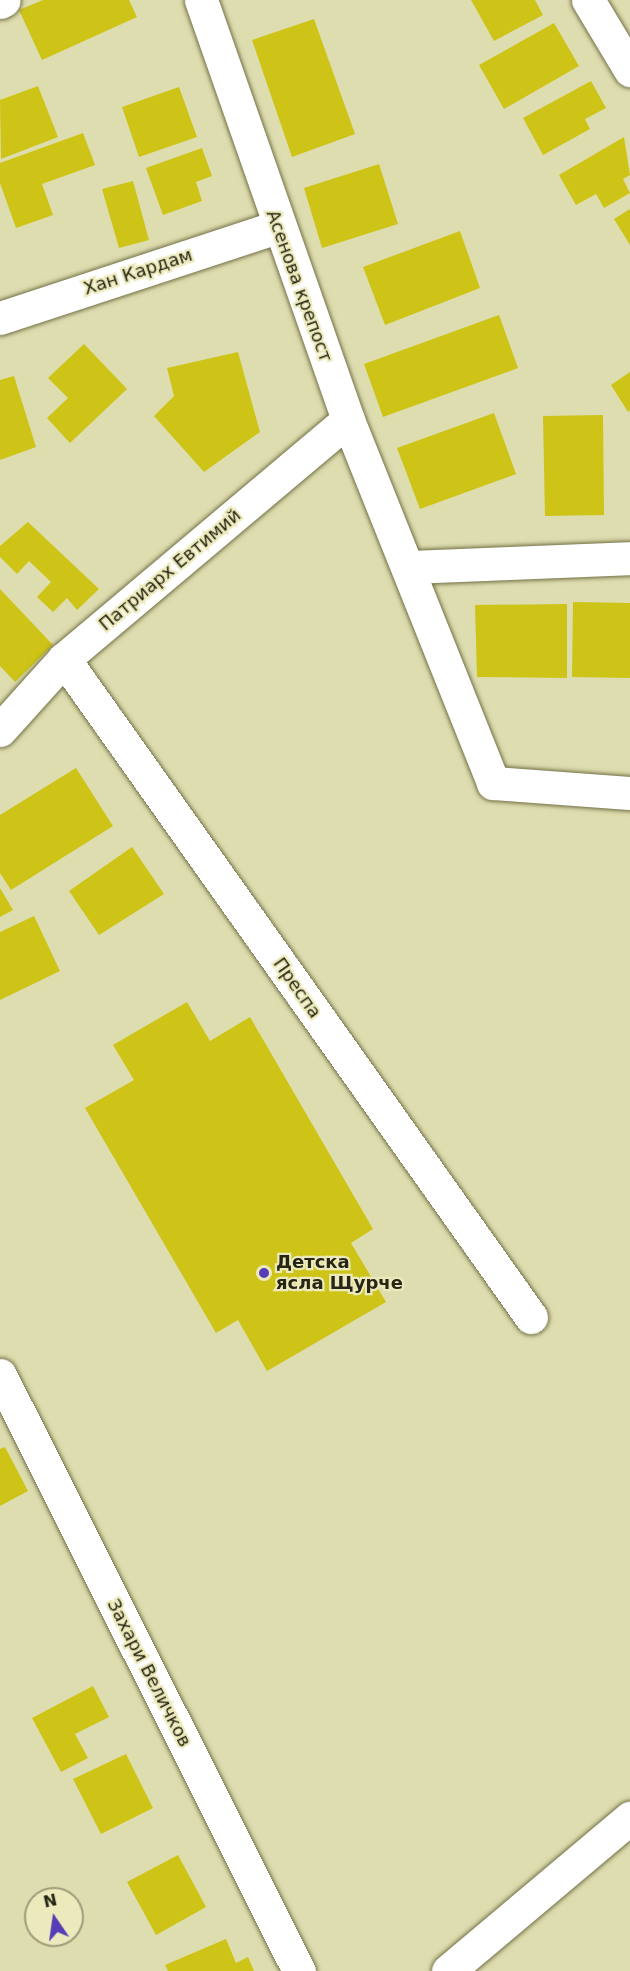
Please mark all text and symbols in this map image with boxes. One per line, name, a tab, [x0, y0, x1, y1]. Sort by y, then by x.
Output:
street label: Асенова крепост	[261, 207, 337, 365]
street label: Хан Кардам	[81, 244, 195, 300]
street label: Патриарх Евтимий	[95, 504, 245, 636]
street label: Преспа	[268, 954, 326, 1022]
place label: Детска ясла Щурче	[276, 1252, 403, 1294]
marker: Детска ясла Щурче	[257, 1266, 271, 1280]
street label: Захари Величков	[102, 1596, 196, 1750]
north arrow	[24, 1887, 84, 1947]
text: N	[42, 1890, 59, 1912]

